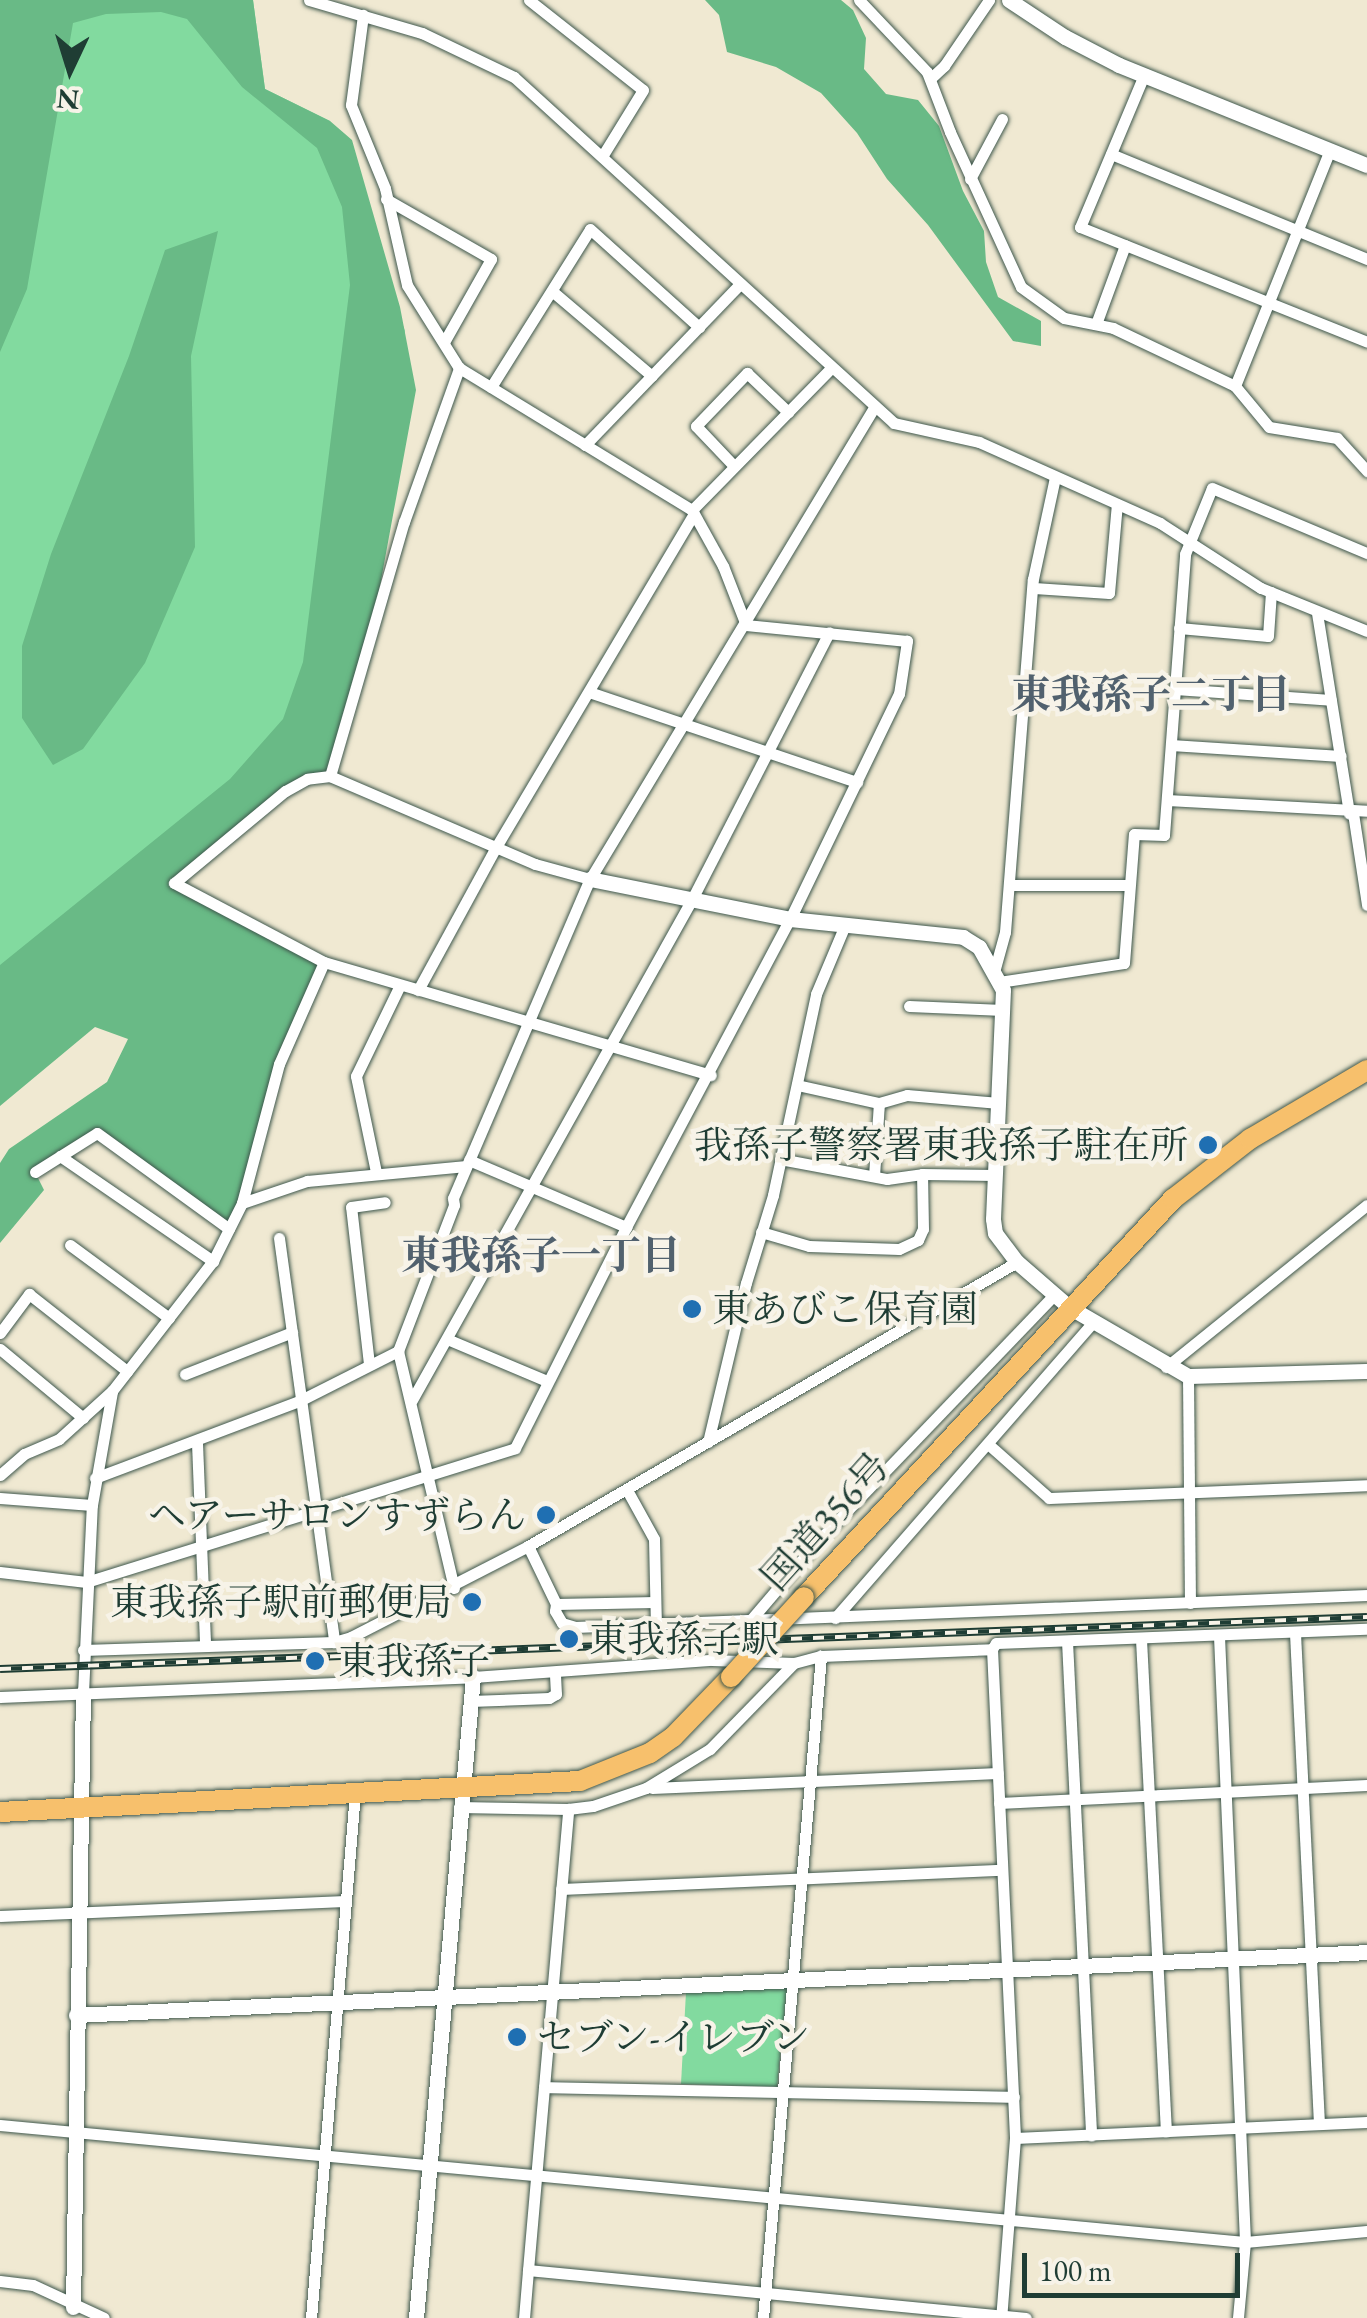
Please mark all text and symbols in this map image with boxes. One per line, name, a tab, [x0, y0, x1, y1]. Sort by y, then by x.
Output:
north arrow	[20, 20, 120, 120]
text: N	[55, 81, 80, 119]
district label: 東我孫子二丁目	[1011, 670, 1291, 718]
place label: 我孫子警察署東我孫子駐在所	[694, 1122, 1188, 1168]
marker: 我孫子警察署東我孫子駐在所	[1197, 1134, 1219, 1156]
district label: 東我孫子一丁目	[401, 1231, 681, 1279]
place label: 東あびこ保育園	[712, 1286, 978, 1332]
marker: 東あびこ保育園	[681, 1298, 703, 1320]
street label: 国道356号	[752, 1443, 898, 1599]
place label: ヘアーサロンすずらん	[147, 1492, 526, 1538]
marker: ヘアーサロンすずらん	[535, 1504, 557, 1526]
place label: 東我孫子駅前郵便局	[110, 1579, 452, 1625]
marker: 東我孫子駅前郵便局	[461, 1591, 483, 1613]
place label: 東我孫子駅	[589, 1616, 779, 1662]
marker: 東我孫子駅	[558, 1628, 580, 1650]
place label: 東我孫子	[338, 1638, 490, 1684]
marker: 東我孫子	[302, 1648, 328, 1674]
place label: セブン-イレブン	[537, 2014, 813, 2060]
marker: セブン-イレブン	[506, 2026, 528, 2048]
scale bar	[1027, 2233, 1244, 2295]
text: 100 m	[1039, 2251, 1112, 2290]

